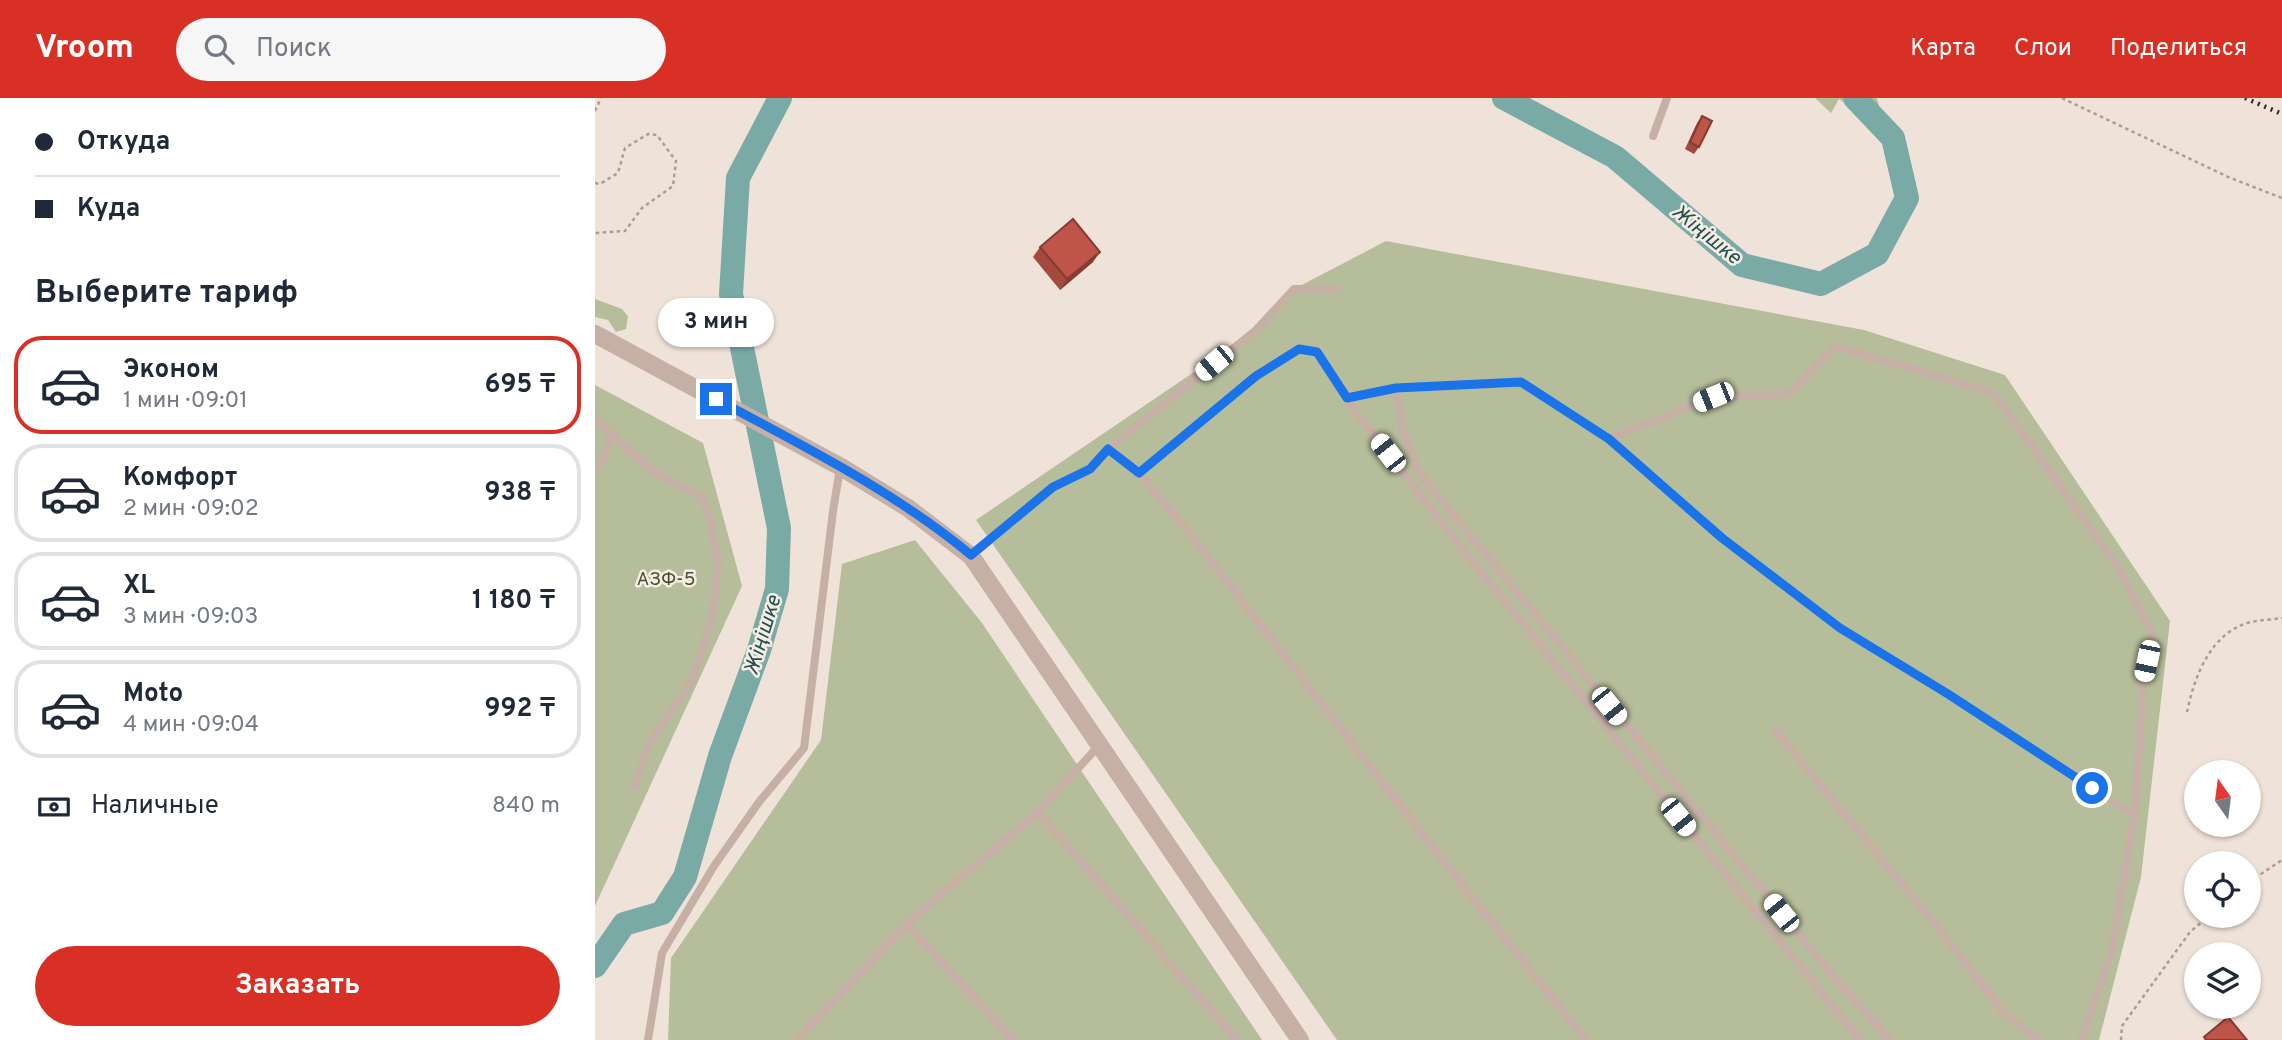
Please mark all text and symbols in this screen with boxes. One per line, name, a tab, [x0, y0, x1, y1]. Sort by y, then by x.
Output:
search box	[176, 18, 666, 81]
text: Vroom	[35, 28, 134, 70]
icon: search	[200, 30, 238, 68]
text: Поиск	[256, 33, 332, 66]
text: Карта	[1910, 34, 1976, 64]
text: Слои	[2014, 34, 2072, 64]
text: Поделиться	[2110, 34, 2247, 64]
text: Откуда	[77, 126, 170, 159]
text: Куда	[77, 193, 140, 226]
water label: Жіңішке	[1666, 199, 1747, 272]
text: Выберите тариф	[35, 274, 298, 314]
callout: 3 мин	[658, 298, 774, 346]
text: 3 мин	[684, 308, 748, 337]
car	[1192, 341, 1237, 385]
icon: car	[39, 354, 102, 417]
text: Эконом	[123, 354, 219, 387]
text: 695 ₸	[485, 369, 556, 402]
car	[1690, 379, 1737, 415]
route end	[700, 383, 732, 415]
text: 1 мин · 09:01	[123, 387, 248, 416]
car	[1367, 430, 1410, 476]
icon: car	[39, 462, 102, 525]
text: Комфорт	[123, 462, 237, 495]
text: 938 ₸	[484, 477, 556, 510]
text: 2 мин · 09:02	[123, 495, 259, 524]
park label: АЗФ-5	[637, 568, 695, 592]
icon: car	[39, 570, 102, 633]
text: XL	[123, 570, 155, 603]
text: 1 180 ₸	[472, 585, 556, 618]
water label: Жіңішке	[739, 591, 789, 678]
text: 3 мин · 09:03	[123, 603, 258, 632]
car	[2133, 638, 2162, 684]
icon: car	[39, 678, 102, 741]
text: Moto	[123, 678, 183, 711]
car	[1588, 683, 1631, 729]
text: 992 ₸	[485, 693, 556, 726]
text: 4 мин · 09:04	[123, 711, 259, 740]
north arrow	[2184, 760, 2261, 836]
map controls	[2184, 760, 2261, 1019]
route start	[2076, 772, 2108, 804]
icon: cash	[35, 788, 73, 826]
text: Наличные	[91, 790, 219, 823]
text: 840 m	[492, 792, 560, 821]
car	[1657, 794, 1700, 840]
button: locate	[2184, 851, 2261, 928]
car	[1760, 890, 1803, 936]
button: layers	[2184, 942, 2261, 1019]
button: Заказать	[35, 946, 560, 1026]

